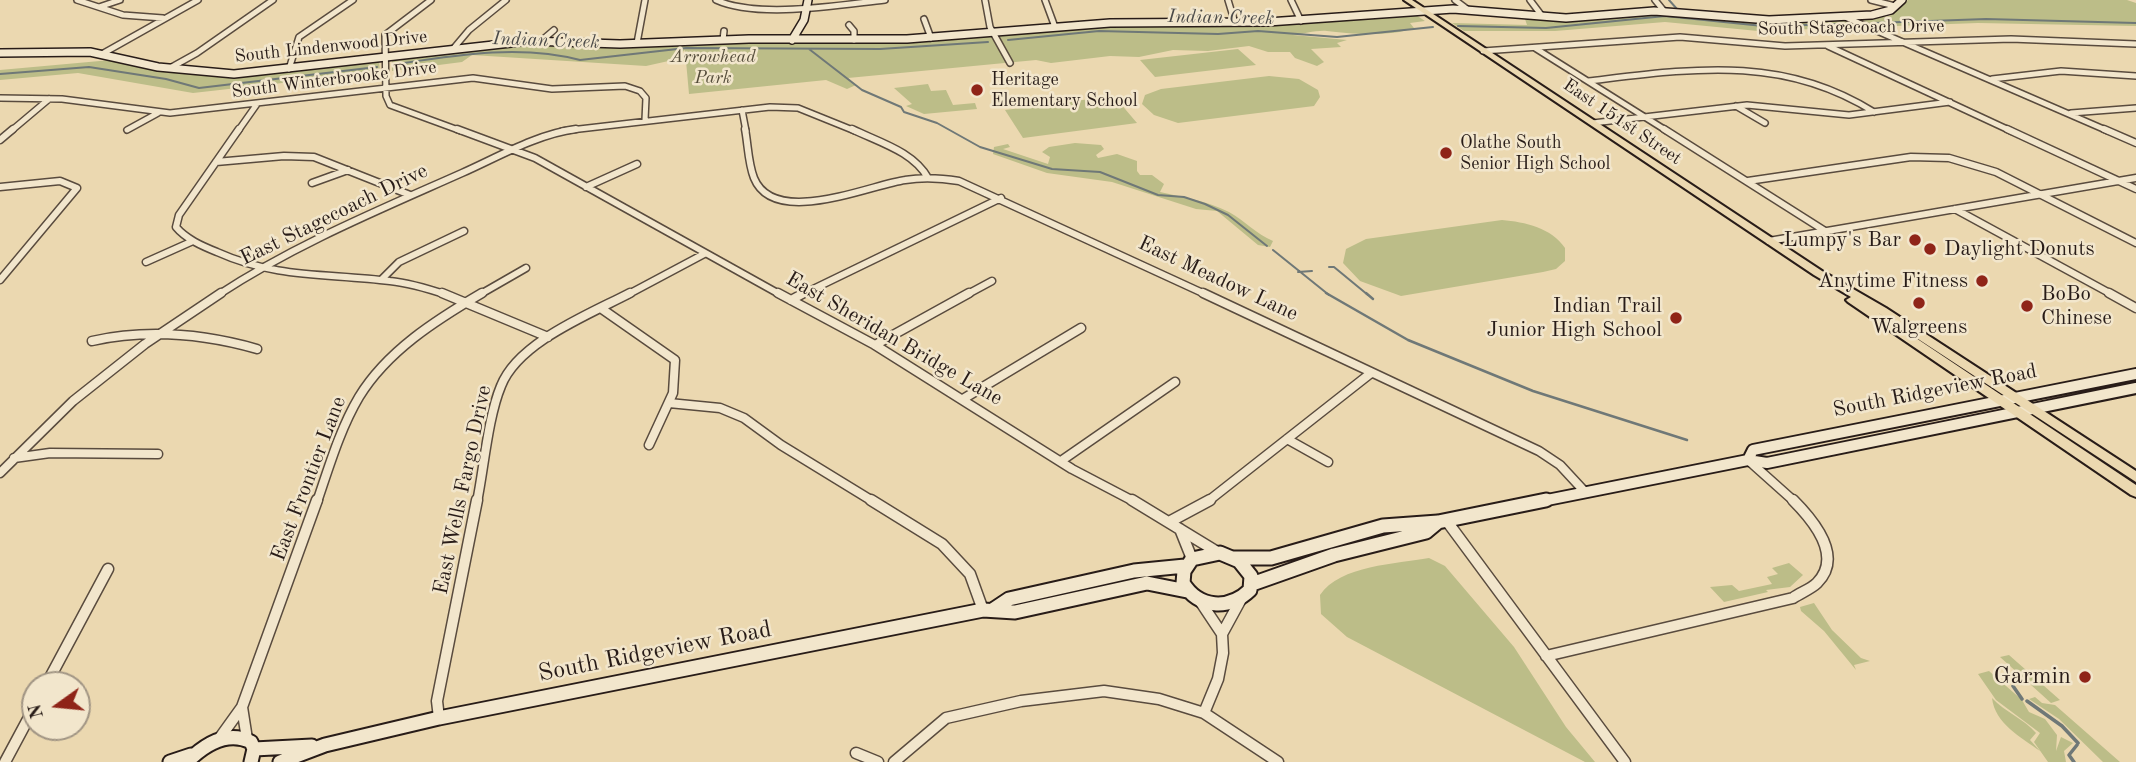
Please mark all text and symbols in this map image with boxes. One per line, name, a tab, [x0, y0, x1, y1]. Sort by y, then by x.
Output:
water label: Indian Creek	[1167, 6, 1275, 30]
street label: South Stagecoach Drive	[1757, 16, 1945, 40]
street label: South Lindenwood Drive	[234, 26, 428, 68]
water label: Indian Creek	[492, 28, 600, 54]
park label: Arrowhead Park	[670, 46, 756, 88]
street label: South Winterbrooke Drive	[230, 57, 438, 103]
place label: Heritage Elementary School	[991, 69, 1138, 112]
street label: East 151st Street	[1558, 74, 1686, 170]
marker: Heritage Elementary School	[969, 82, 985, 98]
place label: Olathe South Senior High School	[1460, 132, 1610, 174]
marker: Olathe South Senior High School	[1438, 145, 1454, 161]
street label: East Stagecoach Drive	[236, 159, 432, 271]
place label: Lumpy's Bar	[1784, 227, 1901, 253]
street label: East Meadow Lane	[1134, 231, 1302, 327]
marker: Lumpy's Bar	[1907, 232, 1923, 248]
place label: Daylight Donuts	[1944, 236, 2095, 262]
marker: Daylight Donuts	[1922, 241, 1938, 257]
street label: East Sheridan Bridge Lane	[781, 267, 1007, 411]
place label: Anytime Fitness	[1818, 268, 1968, 294]
marker: Anytime Fitness	[1974, 273, 1990, 289]
place label: BoBo Chinese	[2041, 281, 2112, 331]
place label: Indian Trail Junior High School	[1487, 293, 1662, 343]
marker: Walgreens	[1911, 295, 1927, 311]
marker: BoBo Chinese	[2019, 298, 2035, 314]
marker: Indian Trail Junior High School	[1668, 310, 1684, 326]
place label: Walgreens	[1871, 314, 1967, 340]
street label: South Ridgeview Road	[1831, 359, 2039, 423]
street label: East Wells Fargo Drive	[428, 383, 498, 597]
street label: East Frontier Lane	[266, 393, 352, 565]
street label: South Ridgeview Road	[536, 615, 774, 689]
place label: Garmin	[1994, 663, 2071, 691]
marker: Garmin	[2077, 669, 2093, 685]
north arrow	[21, 671, 91, 741]
text: N	[26, 702, 48, 721]

